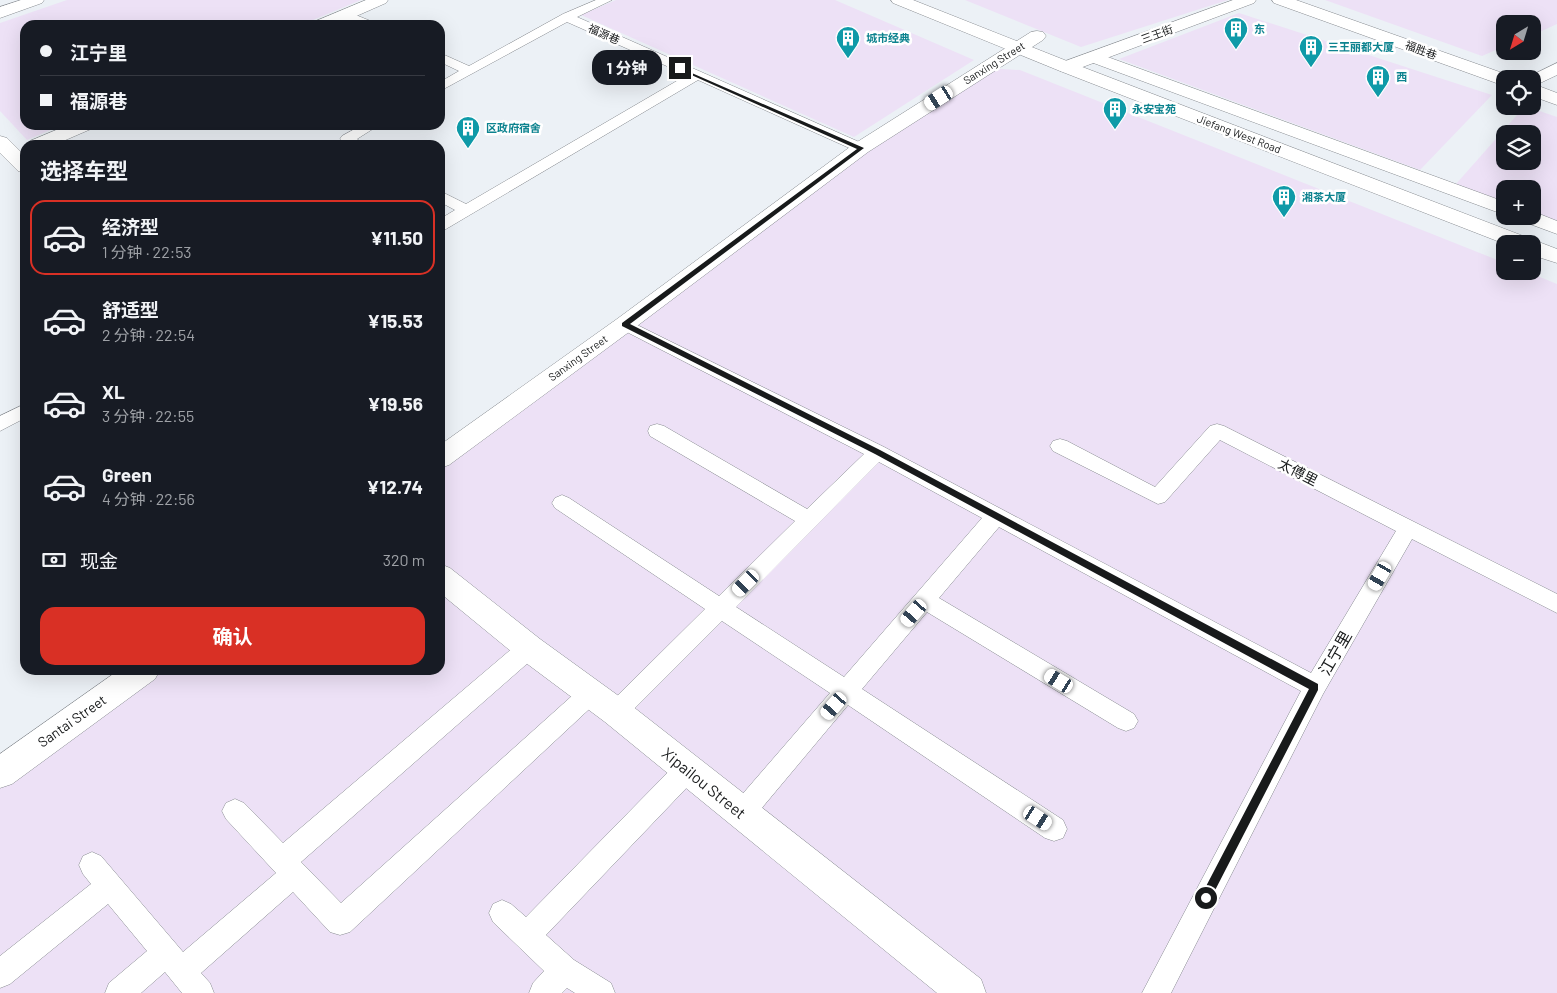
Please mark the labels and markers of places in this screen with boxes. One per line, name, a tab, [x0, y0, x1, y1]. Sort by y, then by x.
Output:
building icon: 东	[1223, 16, 1249, 50]
place label: 东	[1254, 22, 1265, 35]
building icon: 城市经典	[835, 25, 861, 59]
place label: 城市经典	[866, 31, 910, 44]
building icon: 三王丽都大厦	[1298, 34, 1324, 68]
place label: 三王丽都大厦	[1328, 40, 1394, 53]
building icon: 西	[1365, 64, 1391, 98]
place label: 西	[1396, 70, 1407, 83]
building icon: 永安宝苑	[1102, 96, 1128, 130]
place label: 永安宝苑	[1132, 102, 1176, 115]
building icon: 区政府宿舍	[455, 115, 481, 149]
place label: 区政府宿舍	[486, 121, 541, 134]
building icon: 湘茶大厦	[1271, 184, 1297, 218]
place label: 湘茶大厦	[1302, 190, 1346, 203]

